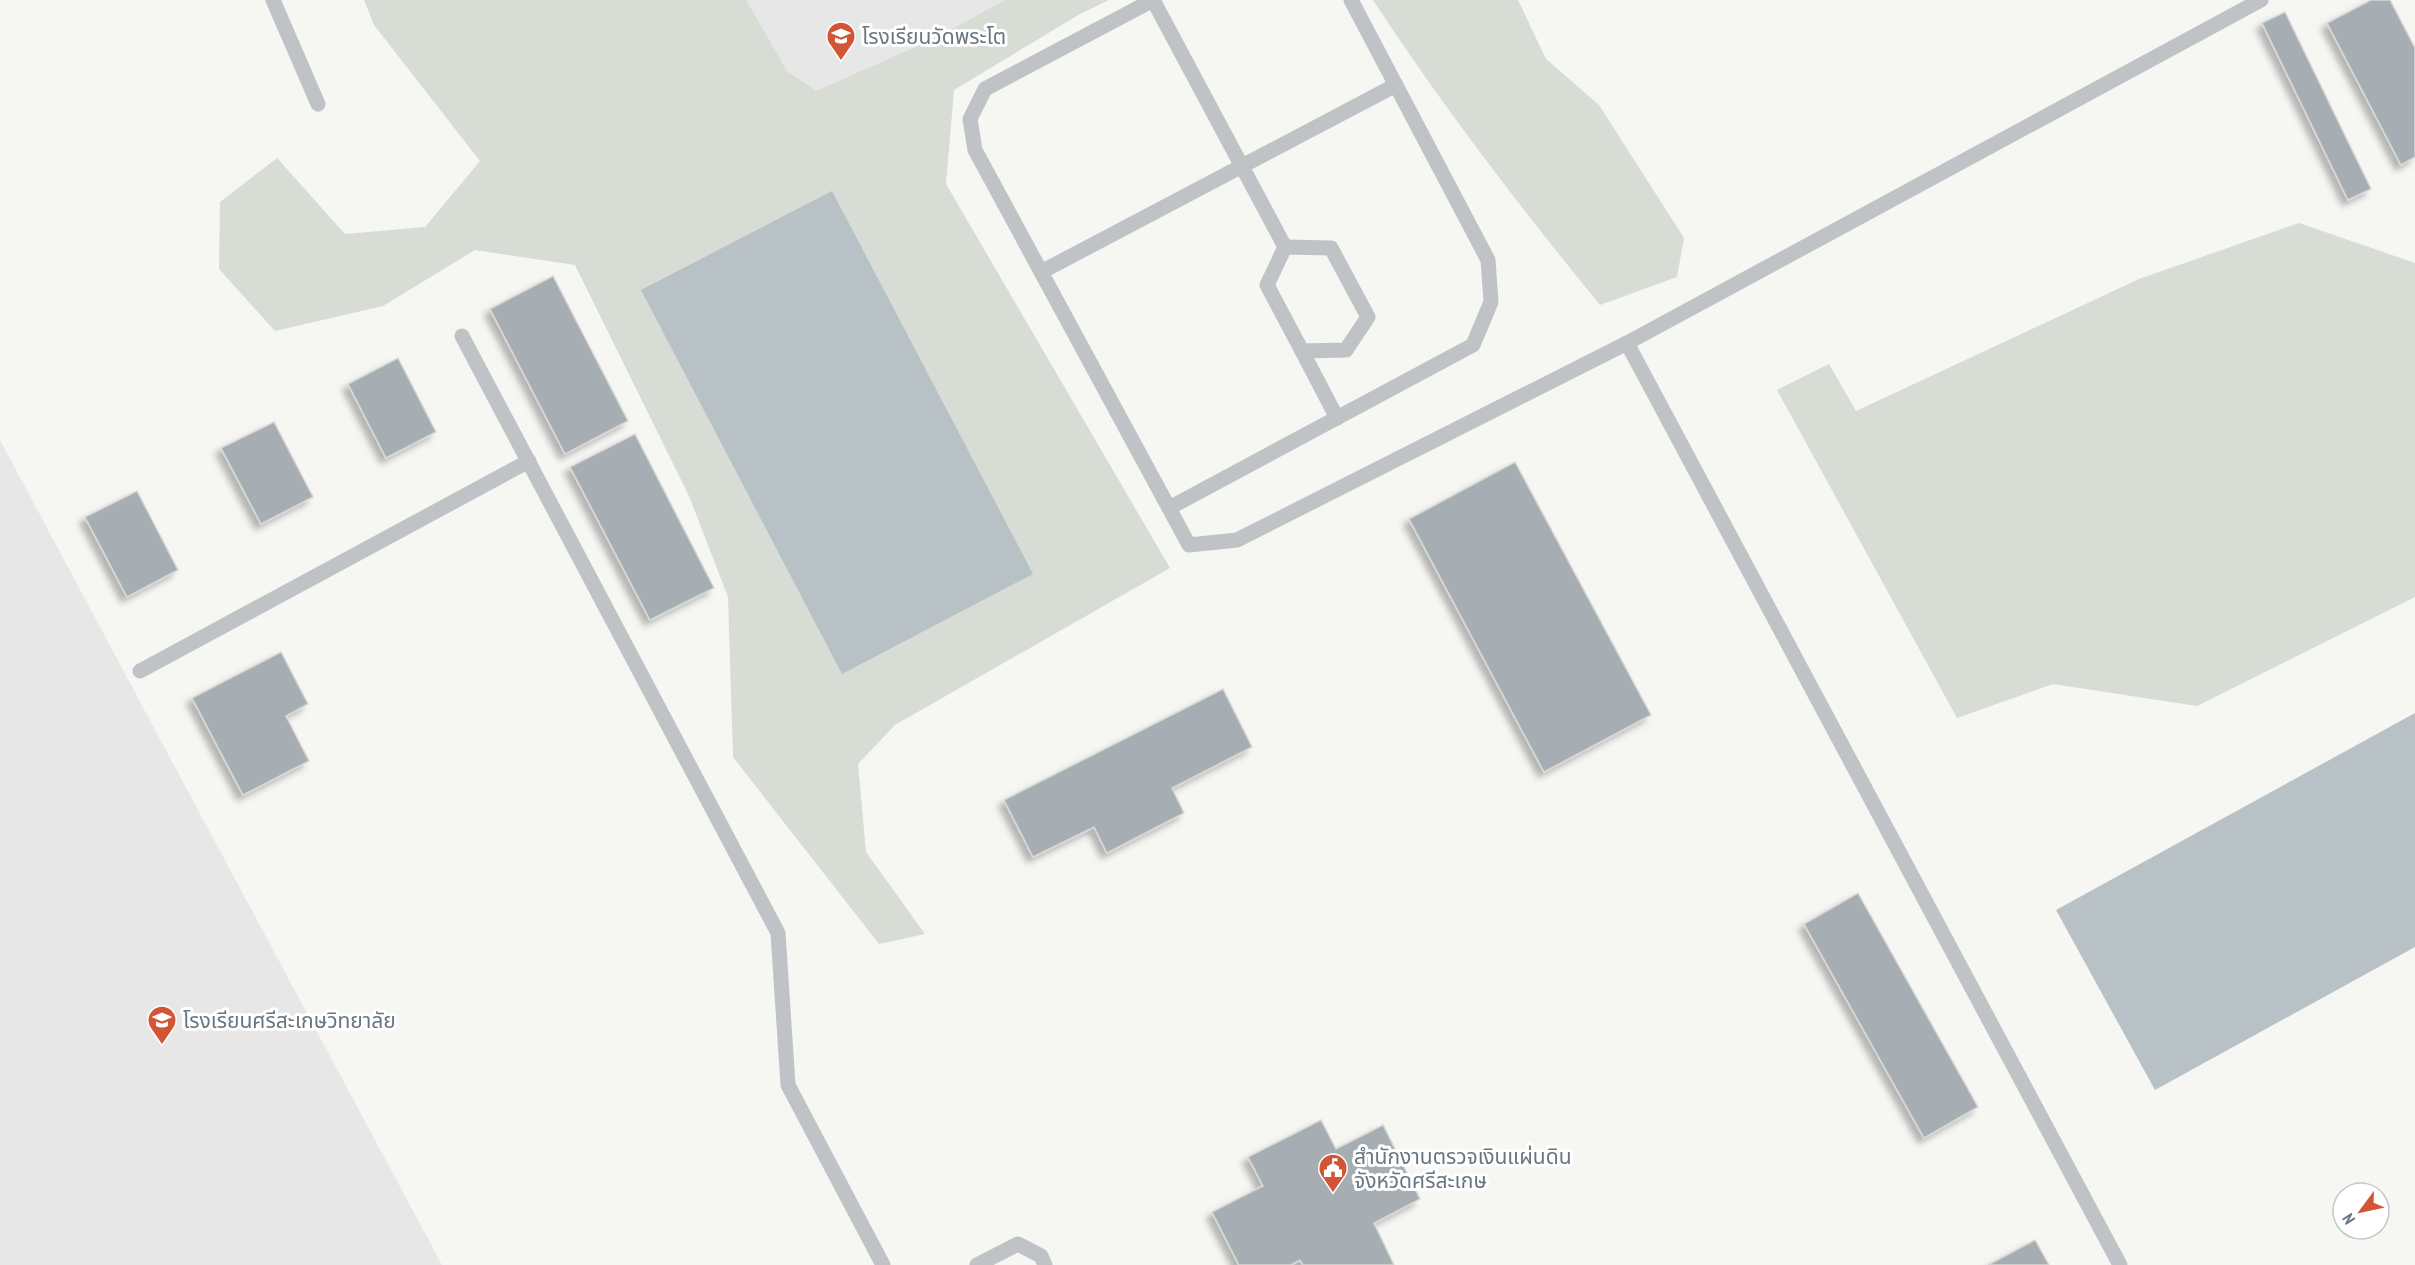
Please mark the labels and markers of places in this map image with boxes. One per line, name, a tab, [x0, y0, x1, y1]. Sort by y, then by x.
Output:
school or university icon: โรงเรียนวัดพระโต	[825, 20, 857, 62]
place label: โรงเรียนวัดพระโต	[862, 23, 1006, 50]
school or university icon: โรงเรียนศรีสะเกษวิทยาลัย	[146, 1004, 178, 1046]
place label: โรงเรียนศรีสะเกษวิทยาลัย	[183, 1007, 396, 1034]
place label: สำนักงานตรวจเงินแผ่นดิน จังหวัดศรีสะเกษ	[1354, 1143, 1572, 1194]
public building icon: สำนักงานตรวจเงินแผ่นดิน จังหวัดศรีสะเกษ	[1317, 1152, 1349, 1194]

